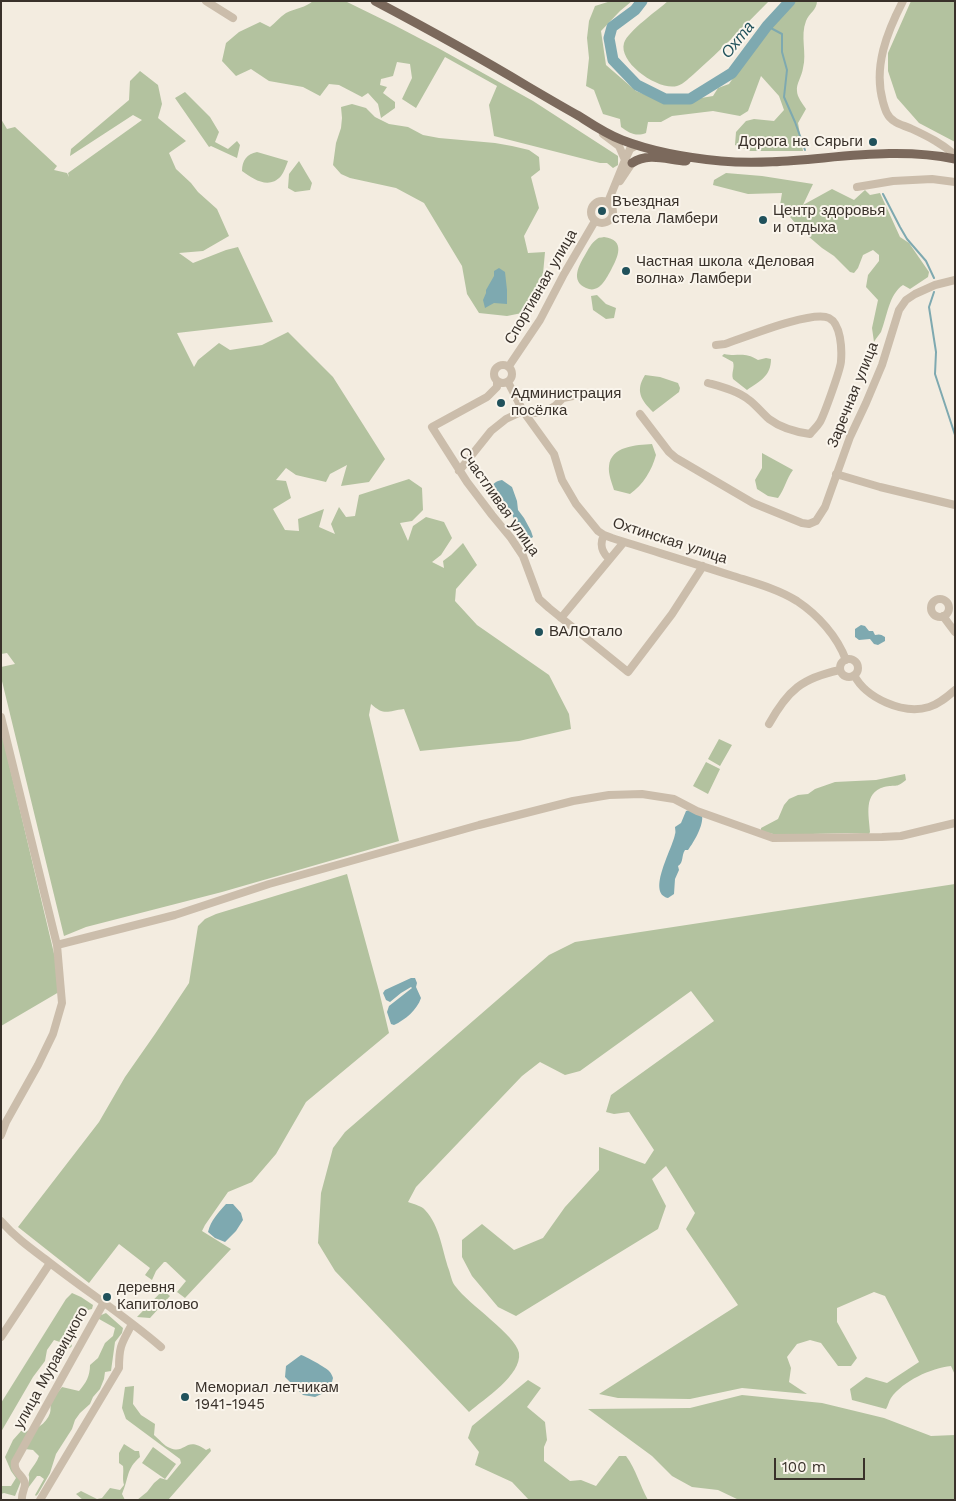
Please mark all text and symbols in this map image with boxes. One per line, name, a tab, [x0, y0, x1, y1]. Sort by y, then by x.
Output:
water label: Охта	[717, 18, 759, 62]
place label: Дорога на Сярьги	[738, 133, 863, 151]
marker: Дорога на Сярьги	[867, 136, 879, 148]
place label: Въездная стела Ламбери	[612, 193, 718, 228]
place label: Центр здоровья и отдыха	[773, 202, 885, 237]
marker: Въездная стела Ламбери	[596, 205, 608, 217]
marker: Центр здоровья и отдыха	[757, 214, 769, 226]
street label: Спортивная улица	[501, 226, 581, 348]
place label: Частная школа «Деловая волна» Ламбери	[636, 253, 814, 288]
marker: Частная школа «Деловая волна» Ламбери	[620, 265, 632, 277]
street label: Заречная улица	[824, 339, 882, 451]
place label: Администрация посёлка	[511, 385, 621, 420]
marker: Администрация посёлка	[495, 397, 507, 409]
street label: Счастливая улица	[455, 444, 543, 560]
street label: Охтинская улица	[610, 514, 730, 568]
place label: ВАЛОтало	[549, 623, 623, 641]
marker: ВАЛОтало	[533, 626, 545, 638]
place label: деревня Капитолово	[117, 1279, 199, 1314]
marker: деревня Капитолово	[101, 1291, 113, 1303]
street label: улица Муравицкого	[10, 1304, 92, 1432]
place label: Мемориал летчикам 1941-1945	[195, 1379, 339, 1414]
marker: Мемориал летчикам 1941-1945	[179, 1391, 191, 1403]
scale bar	[776, 1448, 867, 1480]
text: 100 m	[782, 1458, 826, 1476]

